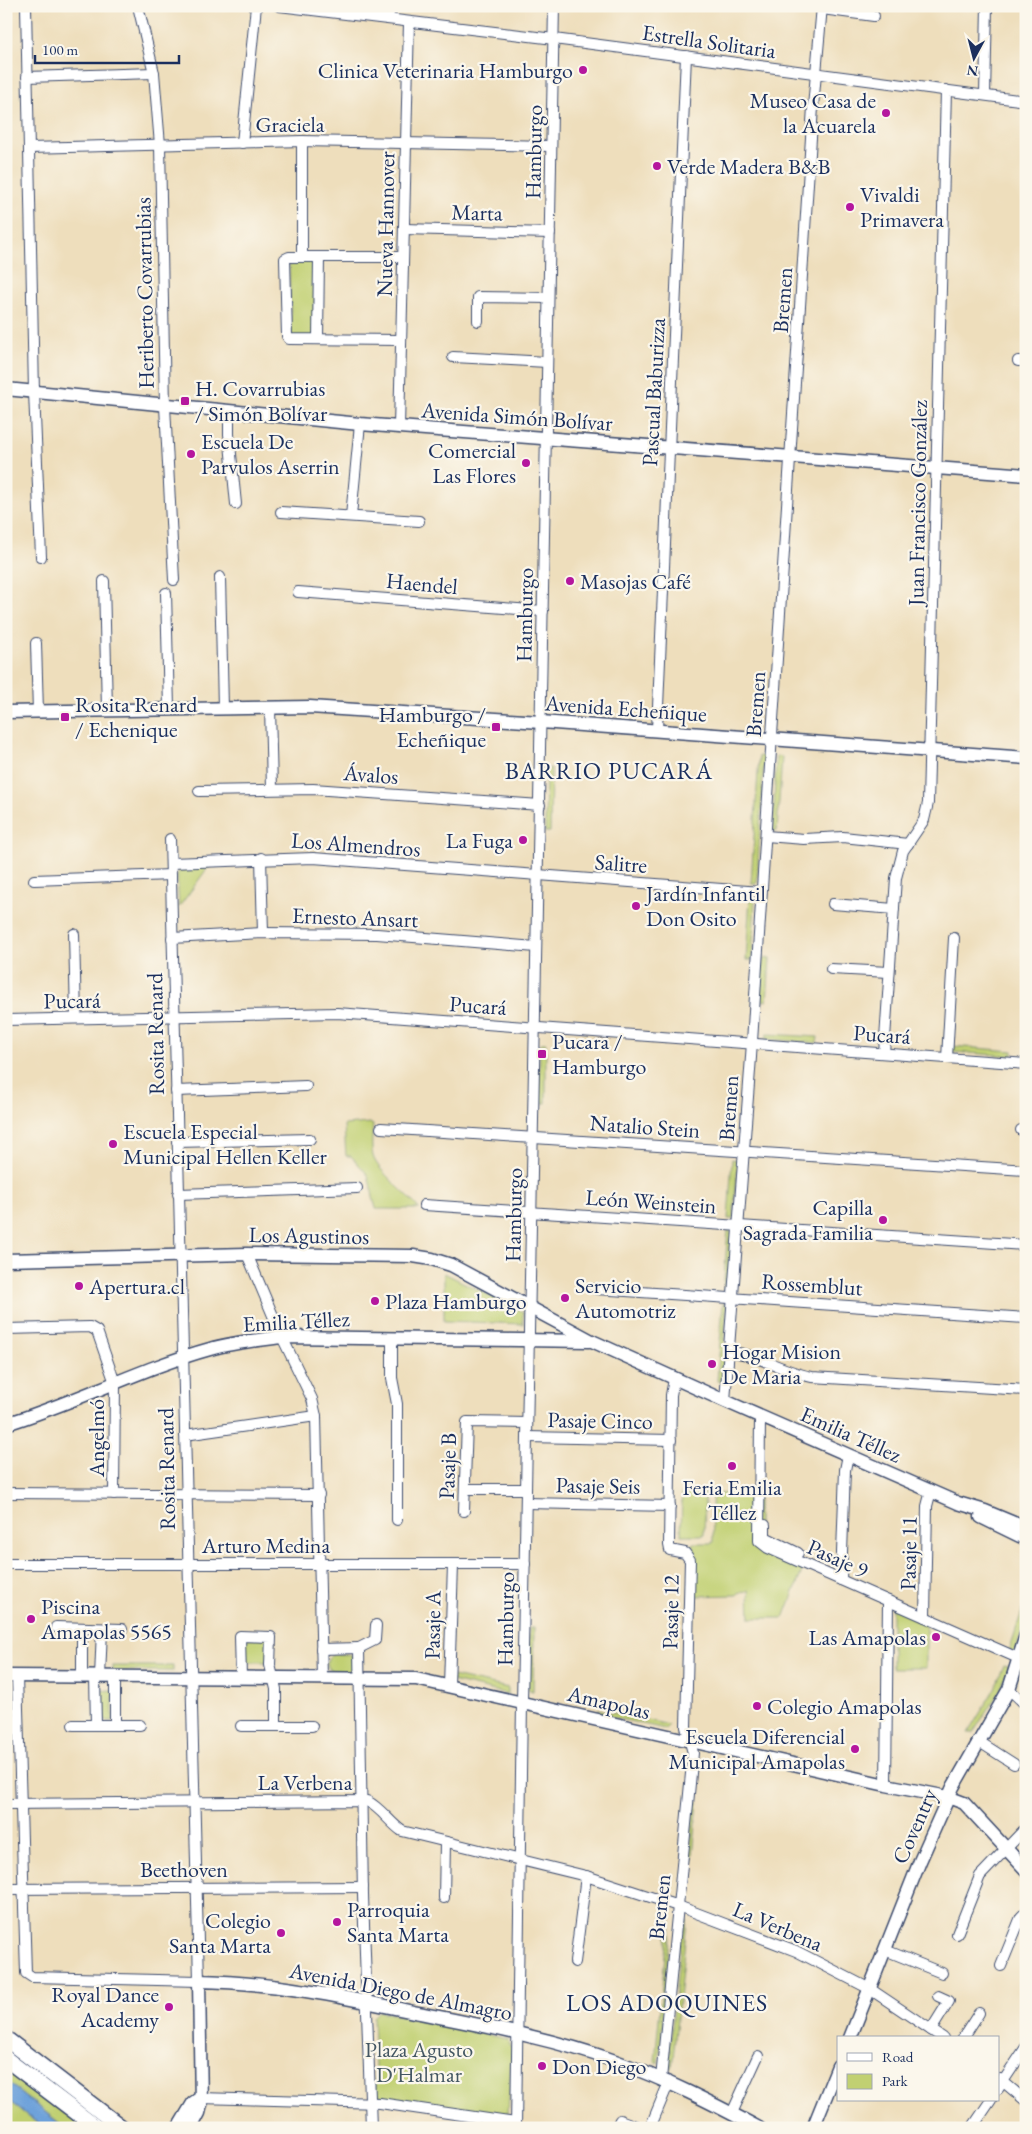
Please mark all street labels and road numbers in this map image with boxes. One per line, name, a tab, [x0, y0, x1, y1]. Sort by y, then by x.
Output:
street label: Estrella Solitaria	[640, 18, 778, 65]
street label: Hamburgo	[518, 104, 549, 199]
street label: Graciela	[255, 110, 325, 139]
street label: Nueva Hannover	[370, 150, 401, 297]
street label: Heriberto Covarrubias	[128, 197, 161, 389]
street label: Marta	[451, 198, 503, 227]
street label: Bremen	[766, 266, 799, 334]
street label: Pascual Baburizza	[635, 317, 672, 467]
street label: Avenida Simón Bolívar	[419, 395, 614, 438]
street label: Juan Francisco González	[901, 399, 934, 608]
street label: Haendel	[385, 566, 459, 601]
street label: Hamburgo	[509, 567, 540, 662]
street label: Bremen	[739, 670, 772, 738]
street label: Avenida Echeñique	[543, 688, 708, 729]
street label: Ávalos	[341, 758, 399, 791]
street label: Los Almendros	[290, 826, 422, 863]
street label: Salitre	[594, 847, 649, 880]
street label: Ernesto Ansart	[291, 901, 419, 934]
street label: Rosita Renard	[140, 972, 171, 1095]
street label: Pucará	[43, 985, 101, 1015]
street label: Pucará	[448, 989, 508, 1022]
street label: Pucará	[852, 1018, 912, 1051]
street label: Bremen	[712, 1074, 745, 1142]
street label: Natalio Stein	[589, 1108, 702, 1145]
street label: Hamburgo	[498, 1167, 529, 1262]
street label: León Weinstein	[584, 1182, 718, 1221]
street label: Los Agustinos	[248, 1220, 370, 1251]
street label: Rossemblut	[760, 1267, 864, 1303]
street label: Emilia Téllez	[242, 1304, 351, 1339]
street label: Angelmó	[82, 1399, 111, 1478]
street label: Emilia Téllez	[796, 1399, 906, 1470]
street label: Pasaje Cinco	[547, 1405, 653, 1436]
street label: Rosita Renard	[151, 1407, 182, 1530]
street label: Pasaje B	[432, 1432, 463, 1500]
street label: Pasaje Seis	[555, 1470, 641, 1501]
street label: Pasaje 11	[893, 1515, 924, 1591]
street label: Arturo Medina	[201, 1531, 330, 1560]
street label: Pasaje 9	[803, 1532, 873, 1585]
street label: Hamburgo	[490, 1571, 521, 1666]
street label: Pasaje 12	[655, 1574, 686, 1650]
street label: Pasaje A	[417, 1590, 448, 1660]
street label: Amapolas	[564, 1679, 653, 1726]
street label: La Verbena	[258, 1768, 353, 1797]
street label: Coventry	[885, 1784, 944, 1868]
street label: Beethoven	[140, 1855, 228, 1884]
street label: Bremen	[642, 1872, 677, 1941]
street label: La Verbena	[728, 1895, 827, 1958]
street label: Avenida Diego de Almagro	[286, 1955, 515, 2027]

